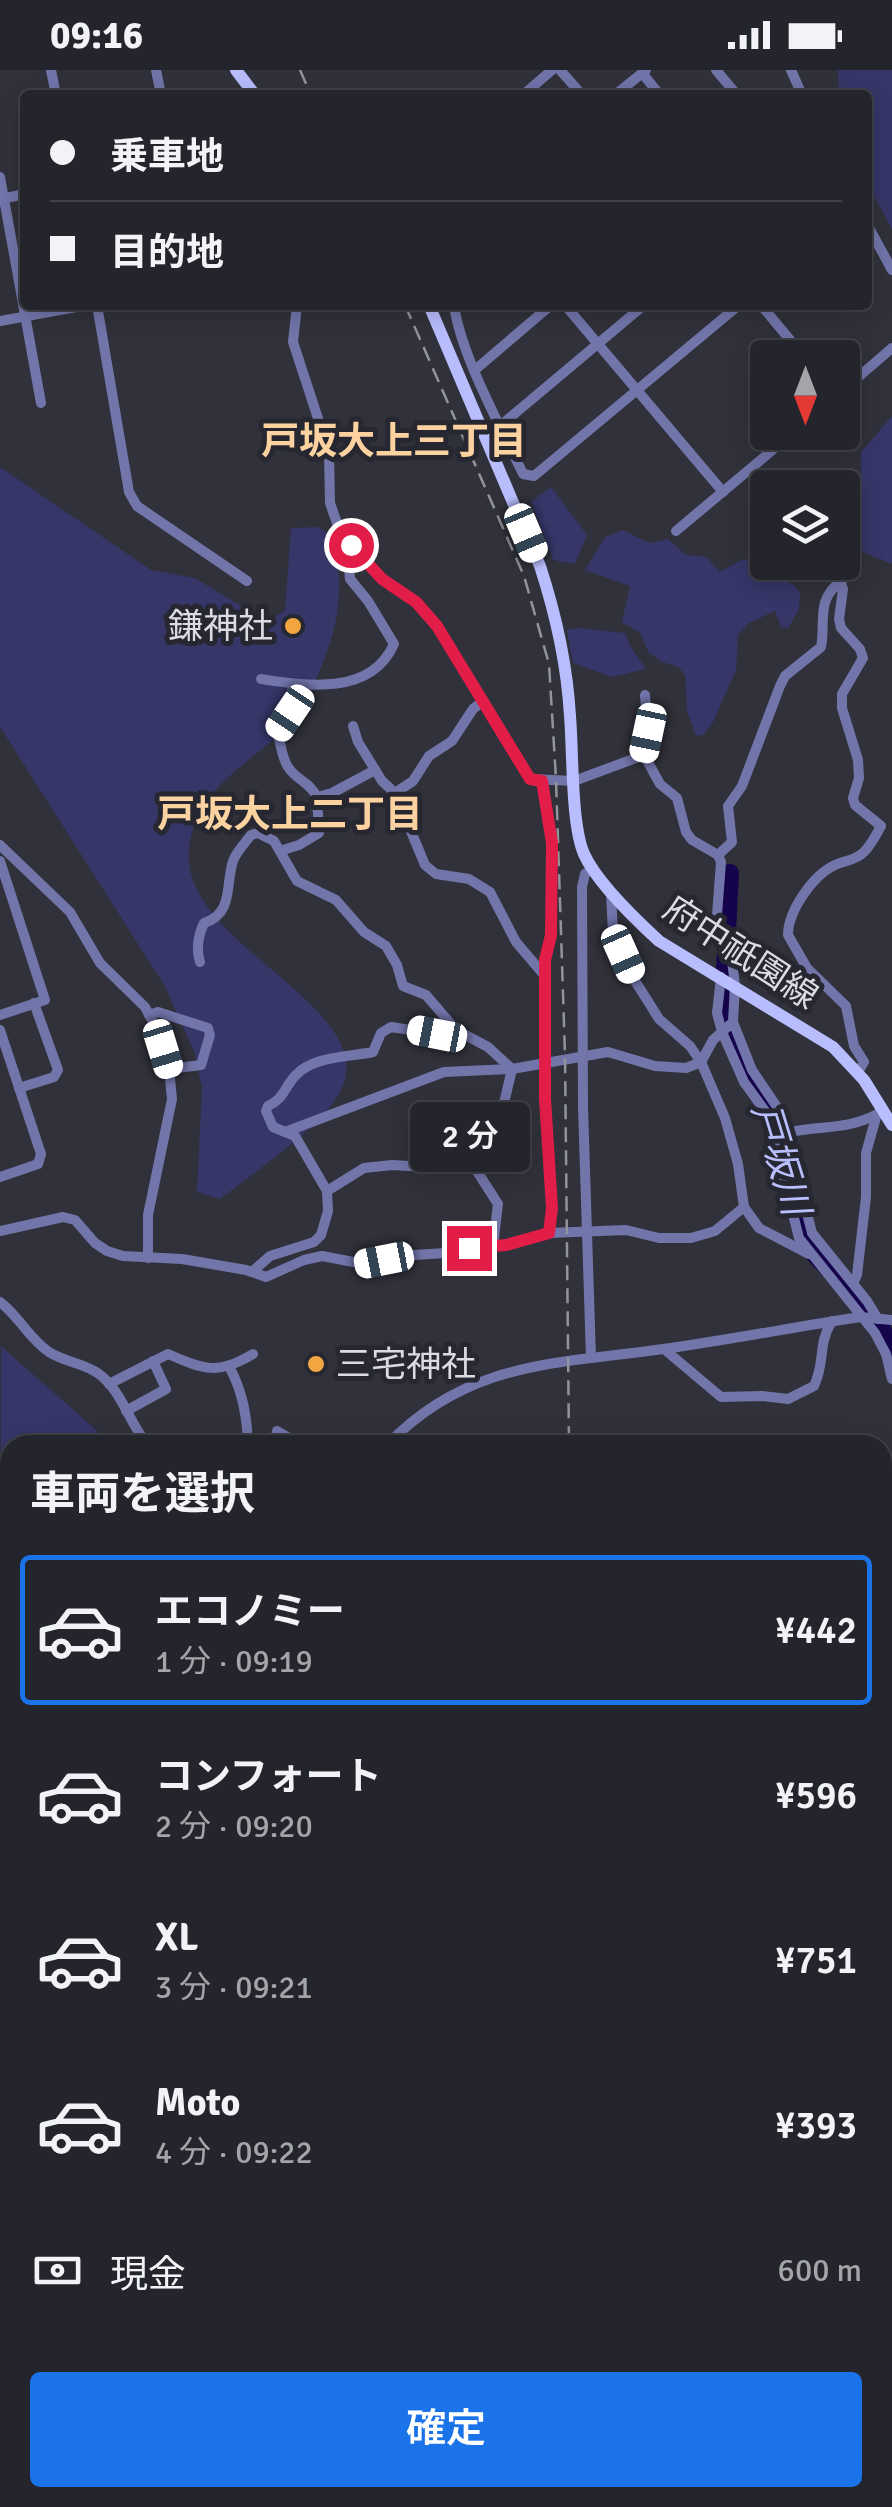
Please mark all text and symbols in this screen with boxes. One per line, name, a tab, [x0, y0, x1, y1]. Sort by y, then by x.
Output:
text: 09:16	[50, 12, 143, 59]
text: 乗車地	[110, 133, 224, 180]
text: 目的地	[110, 229, 224, 276]
north arrow	[750, 340, 860, 450]
map controls	[750, 340, 860, 580]
district label: 戸坂大上三丁目	[261, 418, 527, 465]
button: layers	[750, 470, 860, 580]
car	[500, 500, 552, 566]
route start	[329, 523, 374, 568]
place label: 鎌神社	[168, 605, 273, 648]
marker: 鎌神社	[282, 615, 304, 637]
car	[261, 680, 319, 746]
car	[627, 701, 669, 765]
district label: 戸坂大上二丁目	[157, 791, 423, 838]
street label: 府中祇園線	[656, 887, 826, 1018]
car	[597, 920, 649, 988]
car	[405, 1014, 469, 1054]
car	[140, 1016, 186, 1082]
water label: 戸坂川	[741, 1098, 821, 1224]
callout: 2 分	[409, 1103, 529, 1173]
text: 2 分	[442, 1117, 498, 1156]
route end	[447, 1226, 492, 1271]
car	[352, 1240, 416, 1280]
place label: 三宅神社	[336, 1343, 476, 1386]
marker: 三宅神社	[305, 1353, 327, 1375]
text: 車両を選択	[30, 1467, 255, 1522]
icon: car	[35, 1585, 125, 1675]
text: エコノミー	[155, 1588, 345, 1635]
text: ¥442	[775, 1607, 857, 1654]
text: 1 分 · 09:19	[155, 1642, 313, 1681]
icon: car	[35, 1750, 125, 1840]
text: コンフォート	[155, 1753, 382, 1800]
text: ¥596	[775, 1772, 857, 1819]
text: 2 分 · 09:20	[155, 1807, 313, 1846]
text: XL	[155, 1914, 198, 1961]
icon: car	[35, 1915, 125, 2005]
text: ¥751	[775, 1937, 857, 1984]
text: 3 分 · 09:21	[155, 1968, 313, 2007]
text: Moto	[155, 2079, 240, 2126]
icon: car	[35, 2080, 125, 2170]
text: ¥393	[775, 2102, 857, 2149]
text: 4 分 · 09:22	[155, 2133, 313, 2172]
icon: cash	[30, 2243, 85, 2298]
text: 現金	[110, 2251, 186, 2298]
text: 600 m	[778, 2251, 862, 2290]
button: 確定	[30, 2372, 862, 2487]

